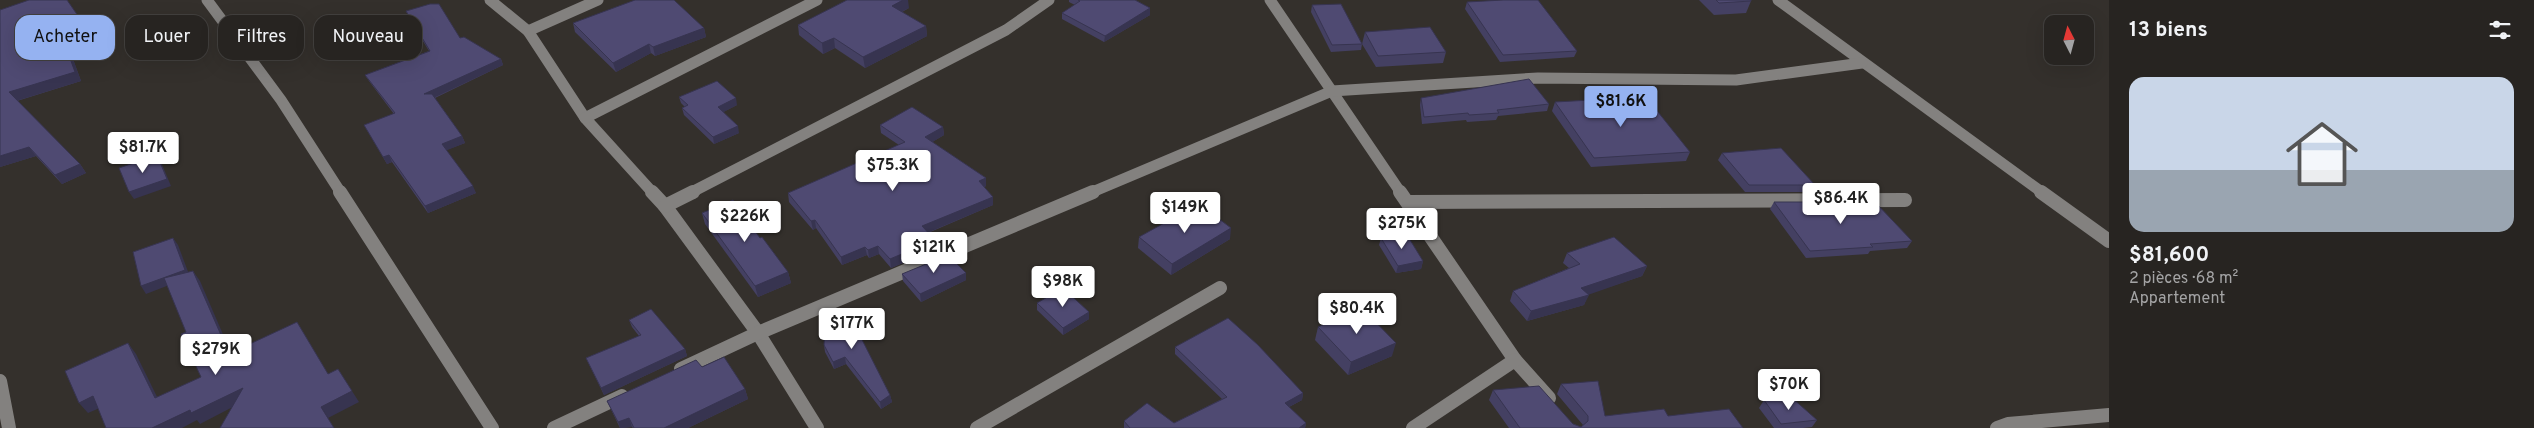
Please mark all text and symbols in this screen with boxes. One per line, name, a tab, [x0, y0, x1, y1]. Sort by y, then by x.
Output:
chip: Acheter	[15, 15, 115, 60]
chip: Louer	[125, 15, 208, 60]
chip: Filtres	[218, 15, 304, 60]
chip: Nouveau	[314, 15, 422, 60]
north arrow	[2044, 15, 2094, 65]
map controls	[2044, 15, 2094, 65]
icon: filters	[2486, 16, 2514, 44]
text: 13 biens	[2129, 17, 2208, 44]
pin: $81.6K	[1580, 86, 1662, 128]
text: $81.6K	[1595, 92, 1647, 112]
icon: home	[2277, 109, 2367, 199]
pin: $81.7K	[102, 132, 184, 174]
text: $81.7K	[119, 138, 167, 158]
pin: $75.3K	[852, 150, 934, 192]
text: $75.3K	[867, 156, 919, 176]
pin: $86.4K	[1800, 182, 1882, 225]
text: $86.4K	[1813, 189, 1869, 209]
pin: $149K	[1150, 192, 1220, 234]
text: $149K	[1161, 198, 1209, 218]
pin: $226K	[710, 200, 780, 243]
text: $226K	[720, 207, 770, 227]
pin: $275K	[1367, 208, 1437, 250]
text: $275K	[1378, 214, 1426, 234]
pin: $121K	[899, 232, 969, 274]
text: $121K	[912, 238, 956, 258]
text: $81,600	[2129, 242, 2209, 269]
pin: $98K	[1033, 266, 1093, 308]
text: 2 pièces · 68 m²	[2129, 269, 2238, 289]
text: $98K	[1043, 272, 1083, 292]
text: Appartement	[2129, 289, 2225, 309]
pin: $80.4K	[1316, 292, 1398, 335]
text: $80.4K	[1329, 299, 1385, 319]
pin: $177K	[817, 308, 887, 350]
text: $177K	[830, 314, 874, 334]
pin: $279K	[181, 334, 251, 376]
text: $279K	[191, 340, 241, 360]
pin: $70K	[1759, 368, 1819, 411]
text: $70K	[1769, 375, 1809, 395]

